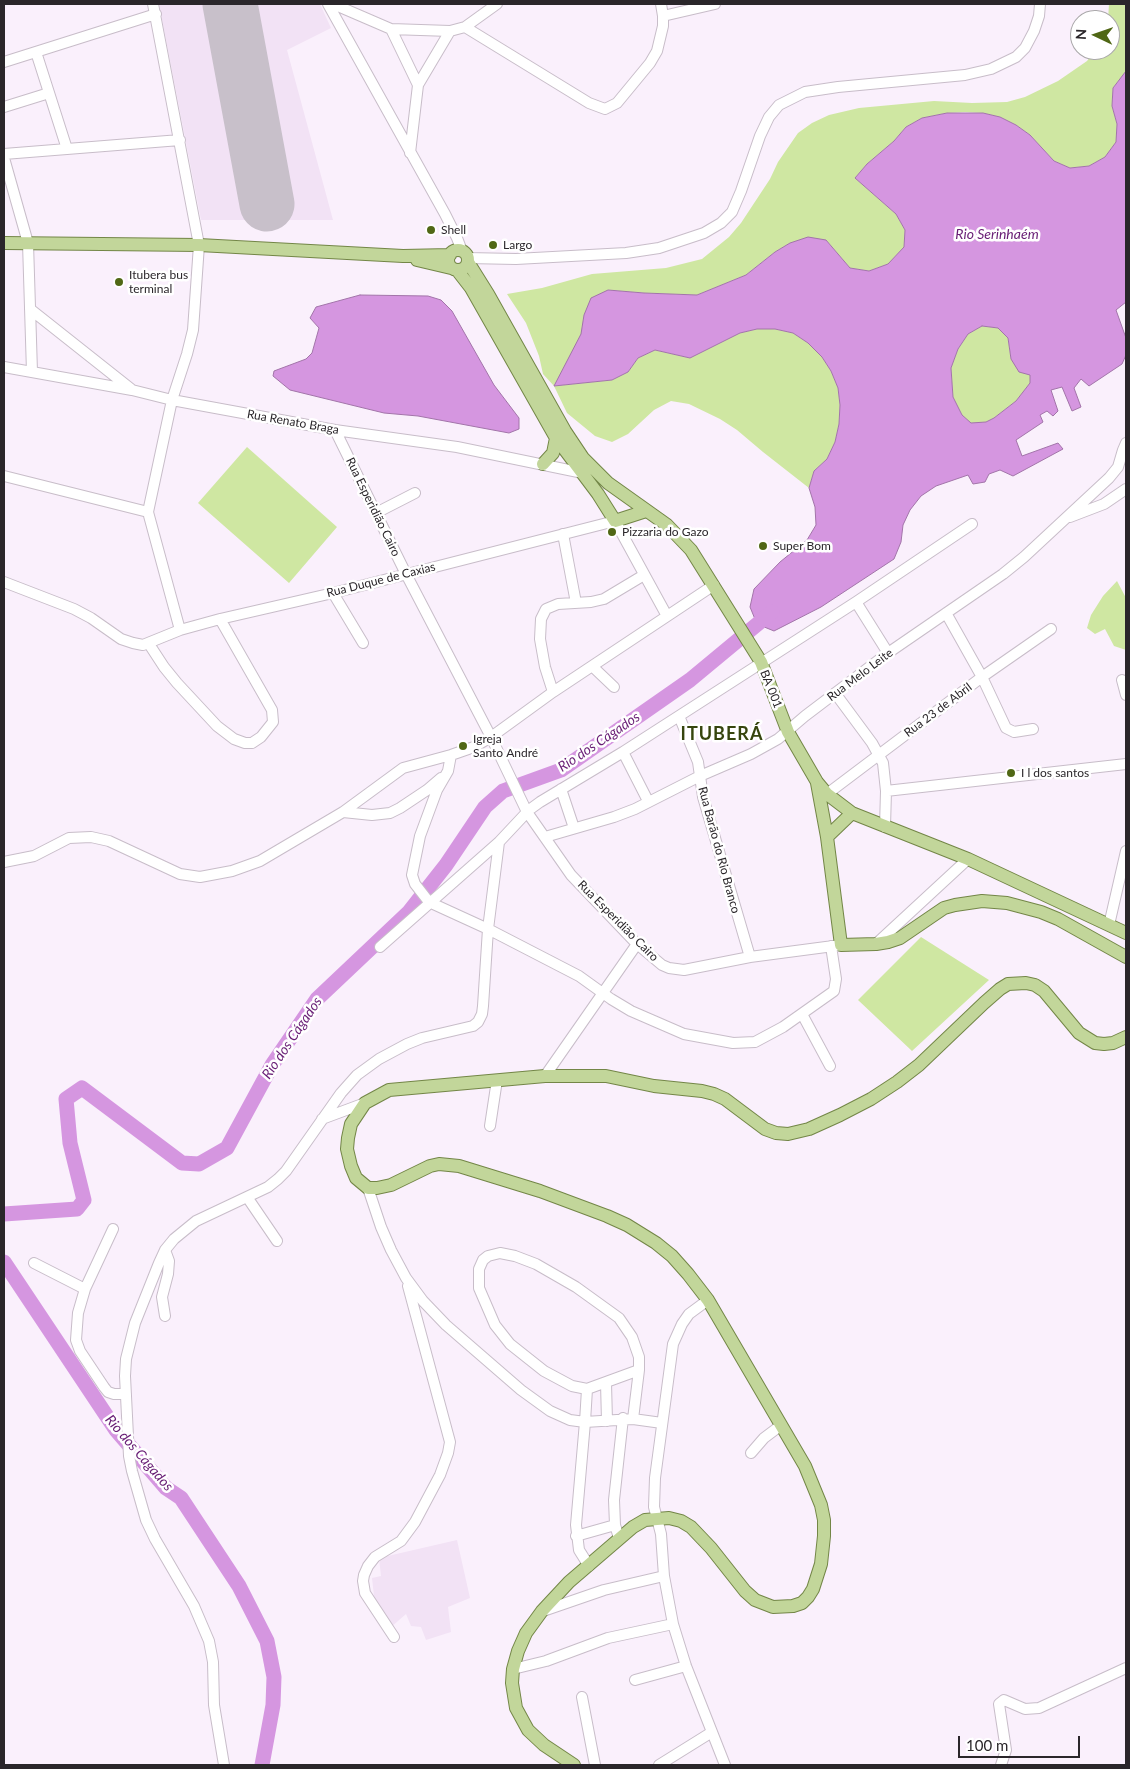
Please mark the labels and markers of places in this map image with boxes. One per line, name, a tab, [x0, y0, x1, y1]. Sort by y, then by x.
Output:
place label: Shell	[441, 223, 466, 237]
marker: Shell	[425, 224, 437, 236]
place label: Largo	[503, 238, 532, 252]
marker: Largo	[487, 239, 499, 251]
place label: Itubera bus terminal	[129, 268, 188, 296]
marker: Itubera bus terminal	[113, 276, 125, 288]
place label: Pizzaria do Gazo	[622, 525, 709, 539]
marker: Pizzaria do Gazo	[606, 526, 618, 538]
place label: Super Bom	[773, 539, 831, 553]
marker: Super Bom	[757, 540, 769, 552]
place label: Igreja Santo André	[473, 732, 538, 760]
marker: Igreja Santo André	[457, 740, 469, 752]
place label: I l dos santos	[1021, 766, 1089, 780]
marker: I l dos santos	[1005, 767, 1017, 779]

